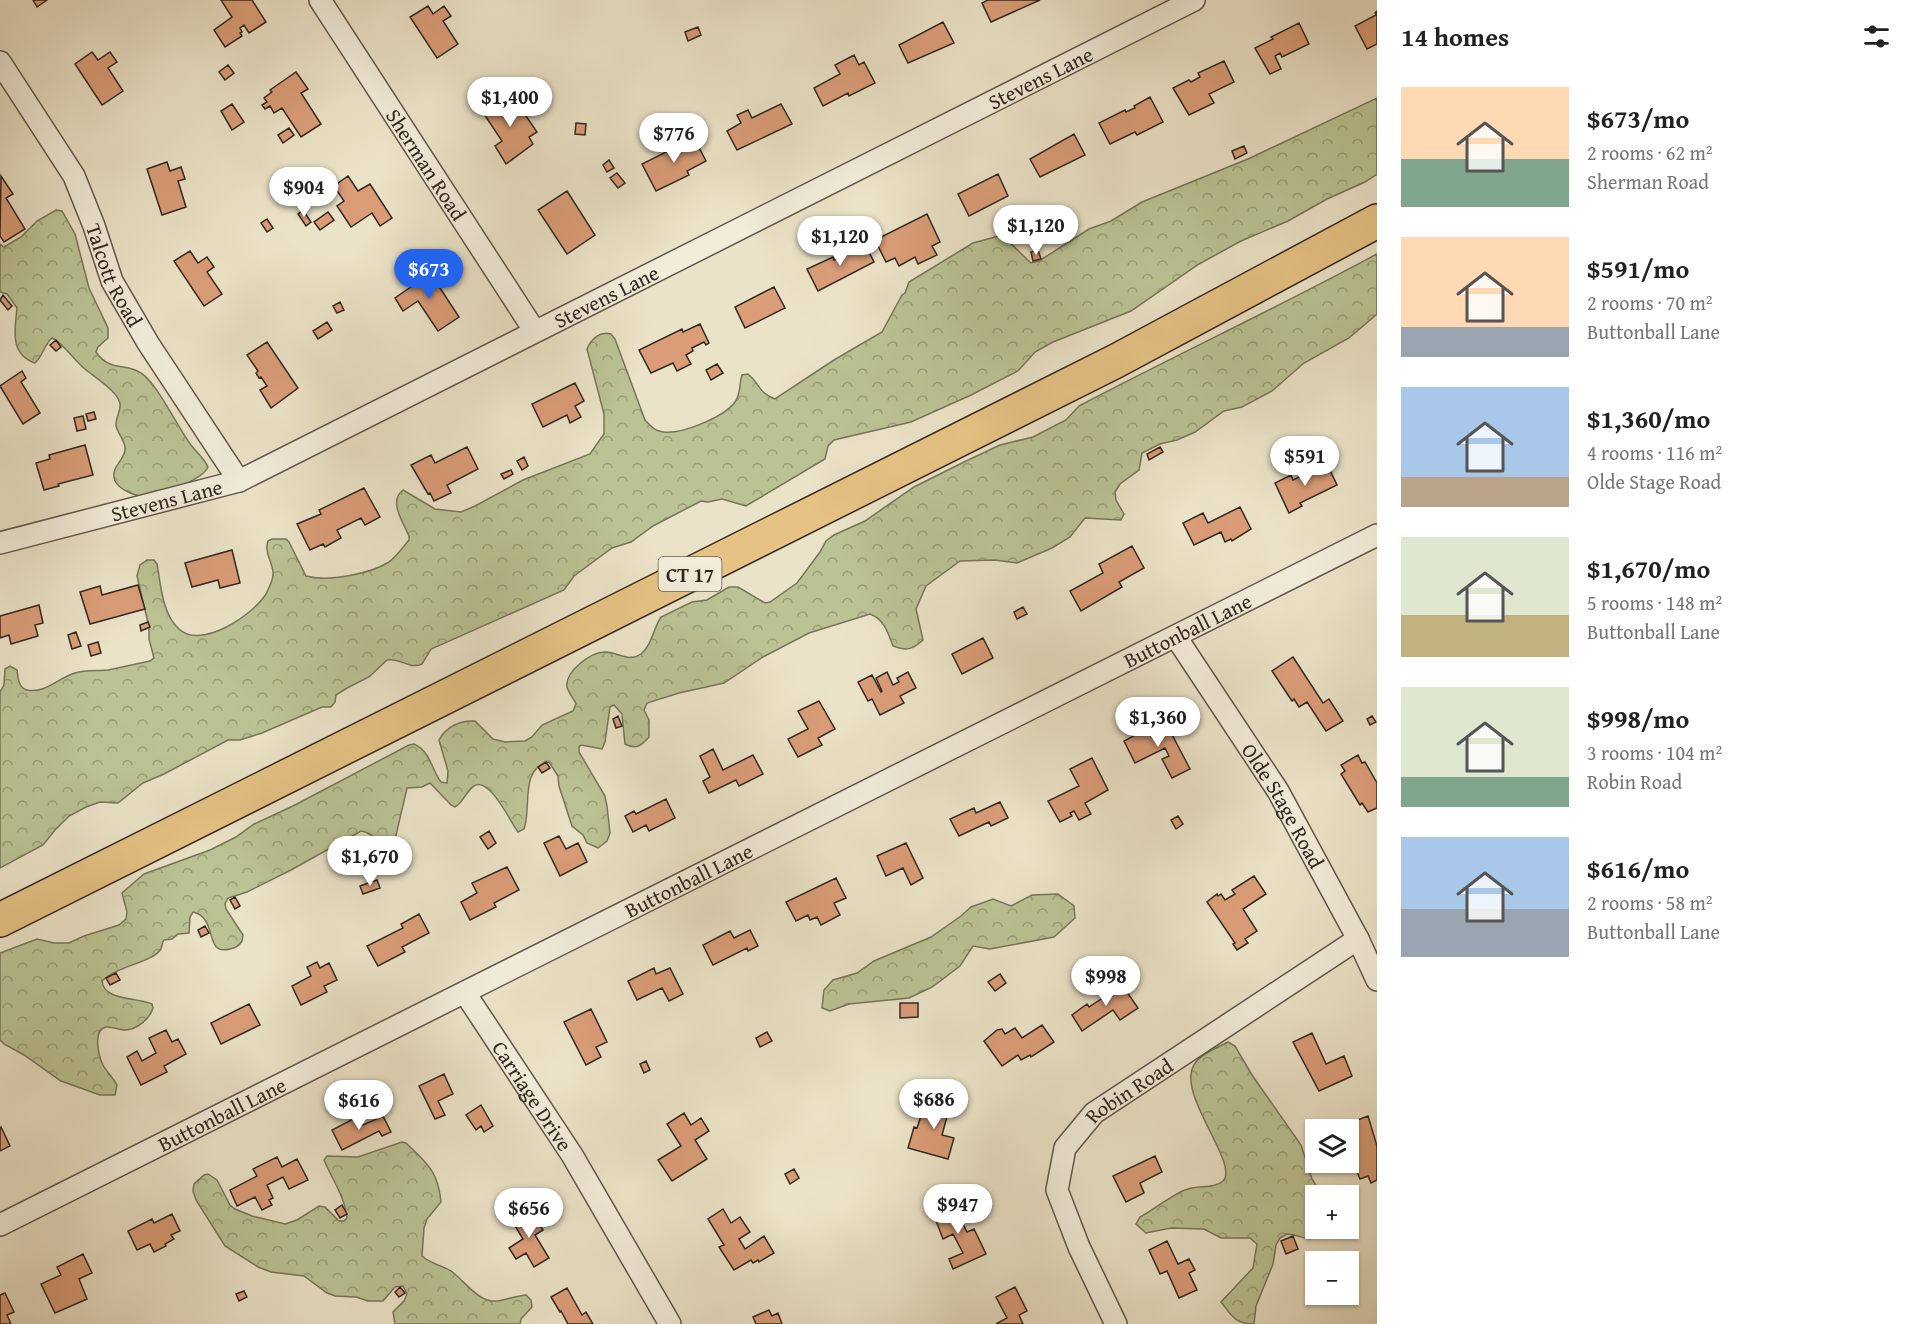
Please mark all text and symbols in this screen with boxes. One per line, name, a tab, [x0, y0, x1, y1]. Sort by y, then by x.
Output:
text: 14 homes	[1401, 17, 1509, 56]
icon: filters	[1860, 20, 1893, 53]
street label: Stevens Lane	[982, 38, 1098, 117]
pin: $1,400	[461, 77, 559, 128]
text: $1,400	[481, 82, 539, 111]
text: $673/mo	[1587, 99, 1689, 138]
street label: Sherman Road	[379, 102, 475, 227]
icon: home	[1449, 111, 1521, 183]
pin: $776	[638, 113, 710, 164]
text: $776	[653, 118, 695, 147]
text: 2 rooms · 62 m²	[1587, 138, 1713, 167]
pin: $904	[268, 167, 340, 218]
text: Sherman Road	[1587, 167, 1709, 196]
text: $904	[283, 172, 325, 201]
pin: $1,120	[987, 205, 1085, 256]
text: $1,120	[1007, 210, 1065, 239]
pin: $1,120	[791, 216, 889, 267]
street label: Talcott Road	[79, 219, 151, 333]
text: $1,120	[811, 221, 869, 250]
pin: $673	[393, 249, 465, 300]
text: $591/mo	[1587, 249, 1689, 288]
text: $673	[408, 254, 450, 283]
street label: Stevens Lane	[548, 257, 664, 336]
icon: home	[1449, 261, 1521, 333]
text: 2 rooms · 70 m²	[1587, 288, 1713, 317]
text: Buttonball Lane	[1587, 317, 1720, 346]
text: $1,360/mo	[1587, 399, 1710, 438]
icon: home	[1449, 411, 1521, 483]
pin: $591	[1269, 436, 1341, 487]
text: 4 rooms · 116 m²	[1587, 438, 1722, 467]
text: $591	[1284, 441, 1326, 470]
text: Olde Stage Road	[1587, 467, 1721, 496]
street label: Stevens Lane	[107, 470, 226, 529]
text: $1,670/mo	[1587, 549, 1710, 588]
road number: CT 17	[658, 557, 722, 591]
icon: home	[1449, 561, 1521, 633]
street label: Buttonball Lane	[1118, 585, 1257, 675]
text: 5 rooms · 148 m²	[1587, 588, 1722, 617]
text: Buttonball Lane	[1587, 617, 1720, 646]
pin: $1,360	[1109, 697, 1207, 748]
text: $998/mo	[1587, 699, 1689, 738]
text: $1,360	[1129, 702, 1187, 731]
icon: home	[1449, 711, 1521, 783]
street label: Olde Stage Road	[1235, 736, 1333, 874]
text: 3 rooms · 104 m²	[1587, 738, 1722, 767]
text: Robin Road	[1587, 767, 1682, 796]
street label: Buttonball Lane	[619, 835, 758, 925]
pin: $1,670	[321, 836, 419, 887]
text: $1,670	[341, 841, 399, 870]
text: $616/mo	[1587, 849, 1689, 888]
icon: home	[1449, 861, 1521, 933]
text: 2 rooms · 58 m²	[1587, 888, 1713, 917]
text: Buttonball Lane	[1587, 917, 1720, 946]
pin: $998	[1070, 956, 1142, 1007]
text: $998	[1085, 961, 1127, 990]
street label: Carriage Drive	[485, 1034, 581, 1157]
street label: Robin Road	[1076, 1049, 1179, 1130]
street label: Buttonball Lane	[152, 1069, 291, 1159]
pin: $686	[898, 1079, 970, 1130]
pin: $616	[323, 1080, 395, 1131]
text: $686	[913, 1084, 955, 1113]
text: $616	[338, 1085, 380, 1114]
map controls	[1305, 1119, 1359, 1305]
button: layers	[1305, 1119, 1359, 1173]
pin: $947	[922, 1184, 994, 1235]
button: +	[1305, 1185, 1359, 1239]
pin: $656	[493, 1188, 565, 1239]
text: $947	[937, 1189, 979, 1218]
text: $656	[508, 1193, 550, 1222]
button: −	[1305, 1251, 1359, 1305]

